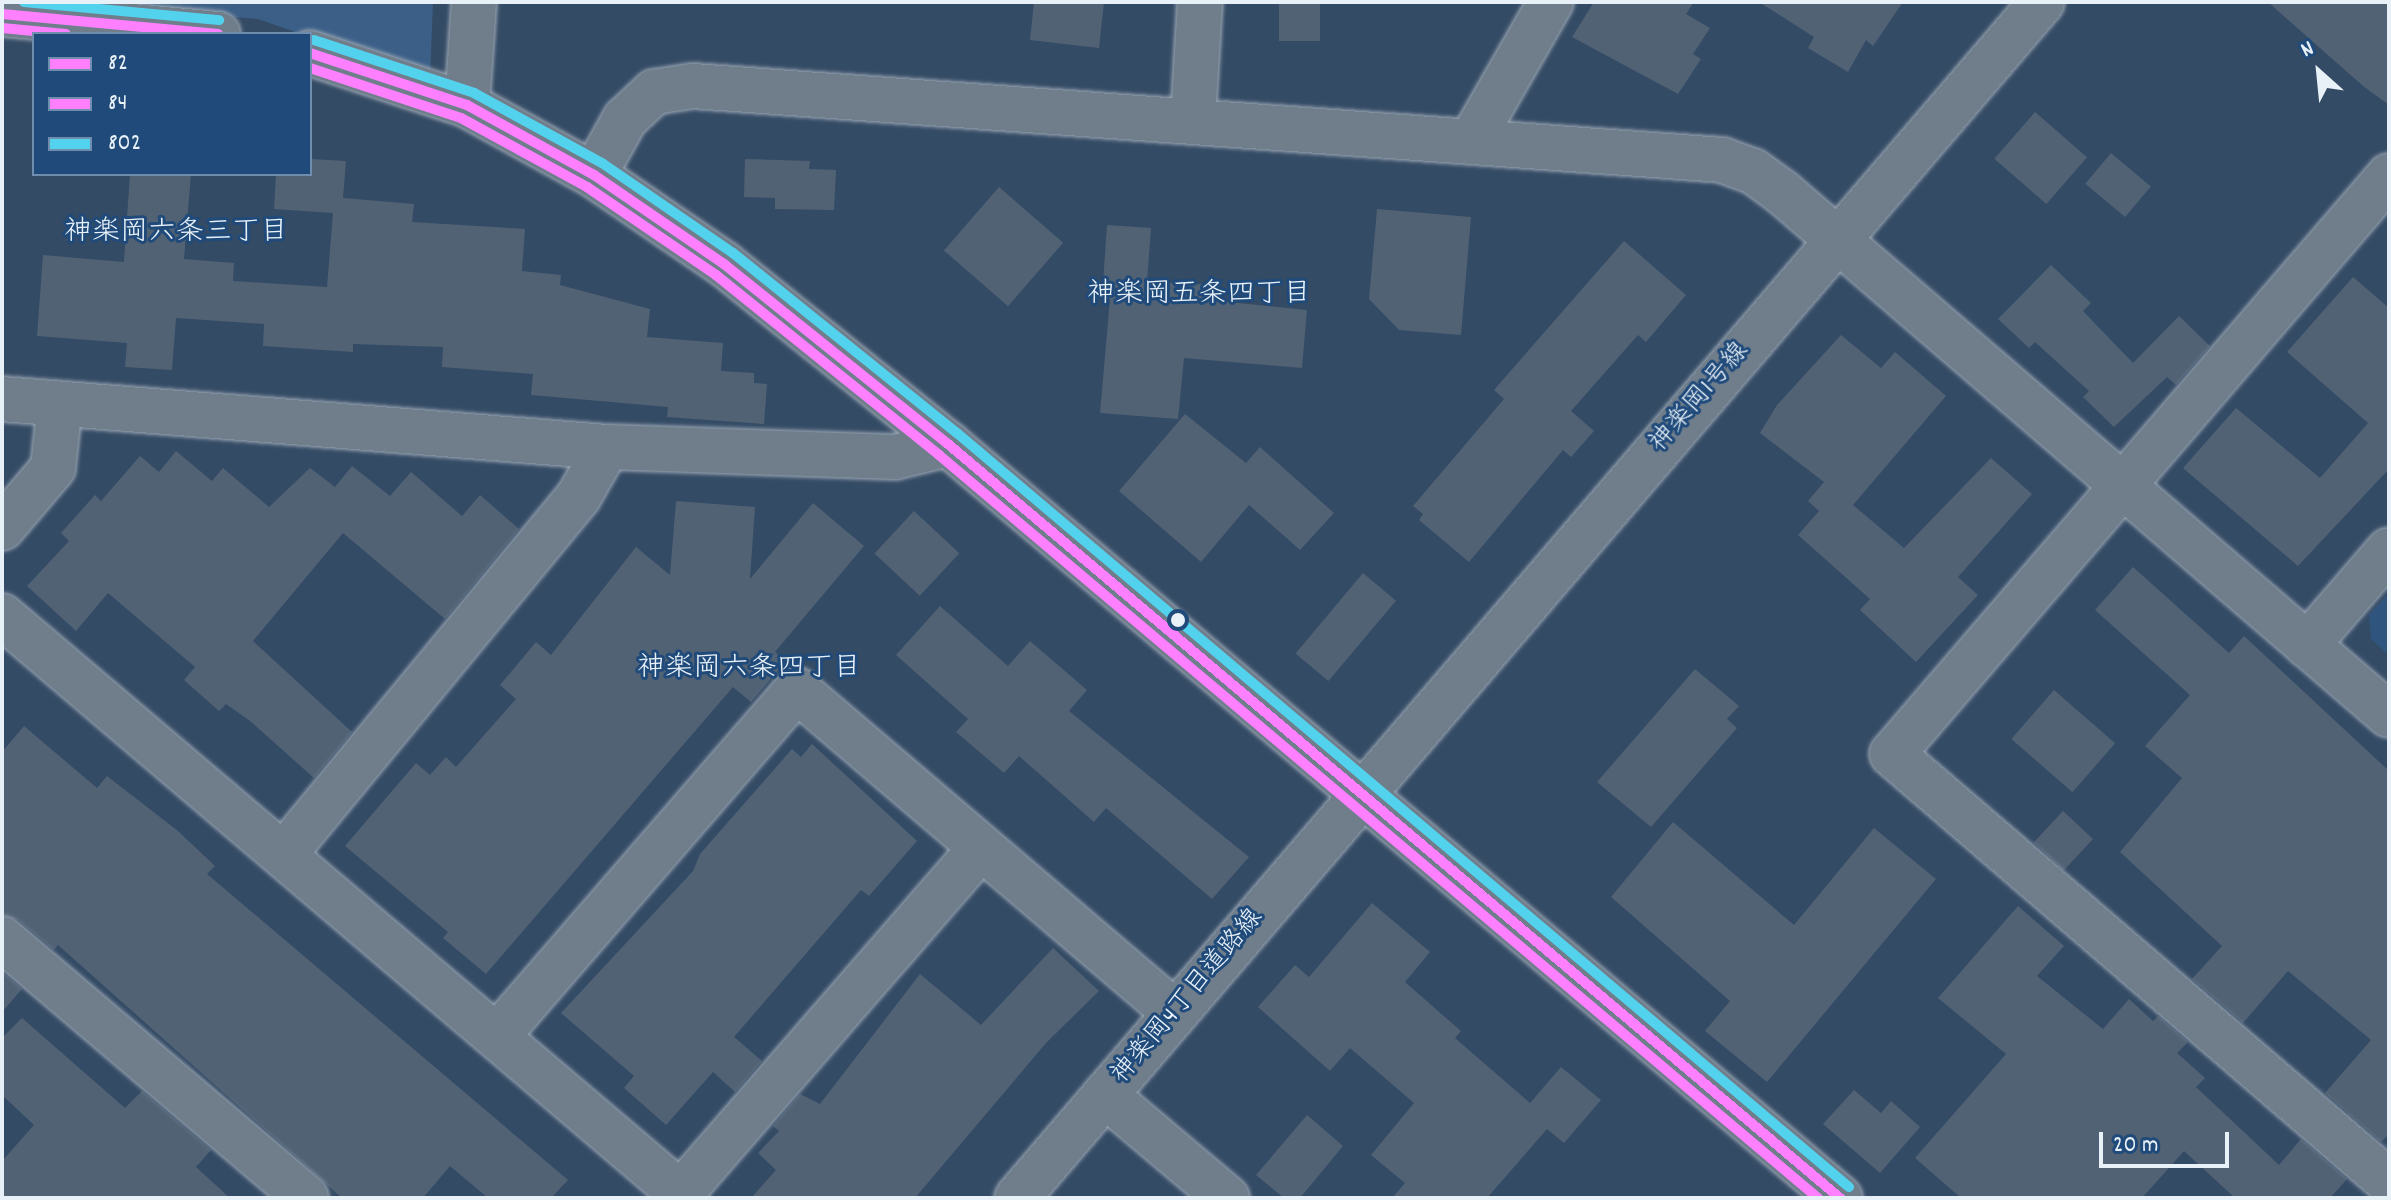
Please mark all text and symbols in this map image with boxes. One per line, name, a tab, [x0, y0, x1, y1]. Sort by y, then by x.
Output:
legend	[32, 32, 312, 176]
north arrow	[2279, 32, 2359, 112]
text: N	[2296, 34, 2320, 66]
text: 82	[108, 47, 128, 81]
text: 84	[108, 87, 128, 121]
text: 802	[108, 127, 141, 161]
district label: 神楽岡六条三丁目	[64, 217, 288, 251]
district label: 神楽岡五条四丁目	[1087, 279, 1311, 313]
street label: 神楽岡1号線	[1644, 337, 1756, 459]
unlabelled marker	[1170, 612, 1186, 628]
district label: 神楽岡六条四丁目	[637, 653, 861, 687]
street label: 神楽岡4丁目道路線	[1106, 903, 1270, 1091]
scale bar	[2103, 1116, 2233, 1166]
text: 20 m	[2113, 1129, 2159, 1163]

